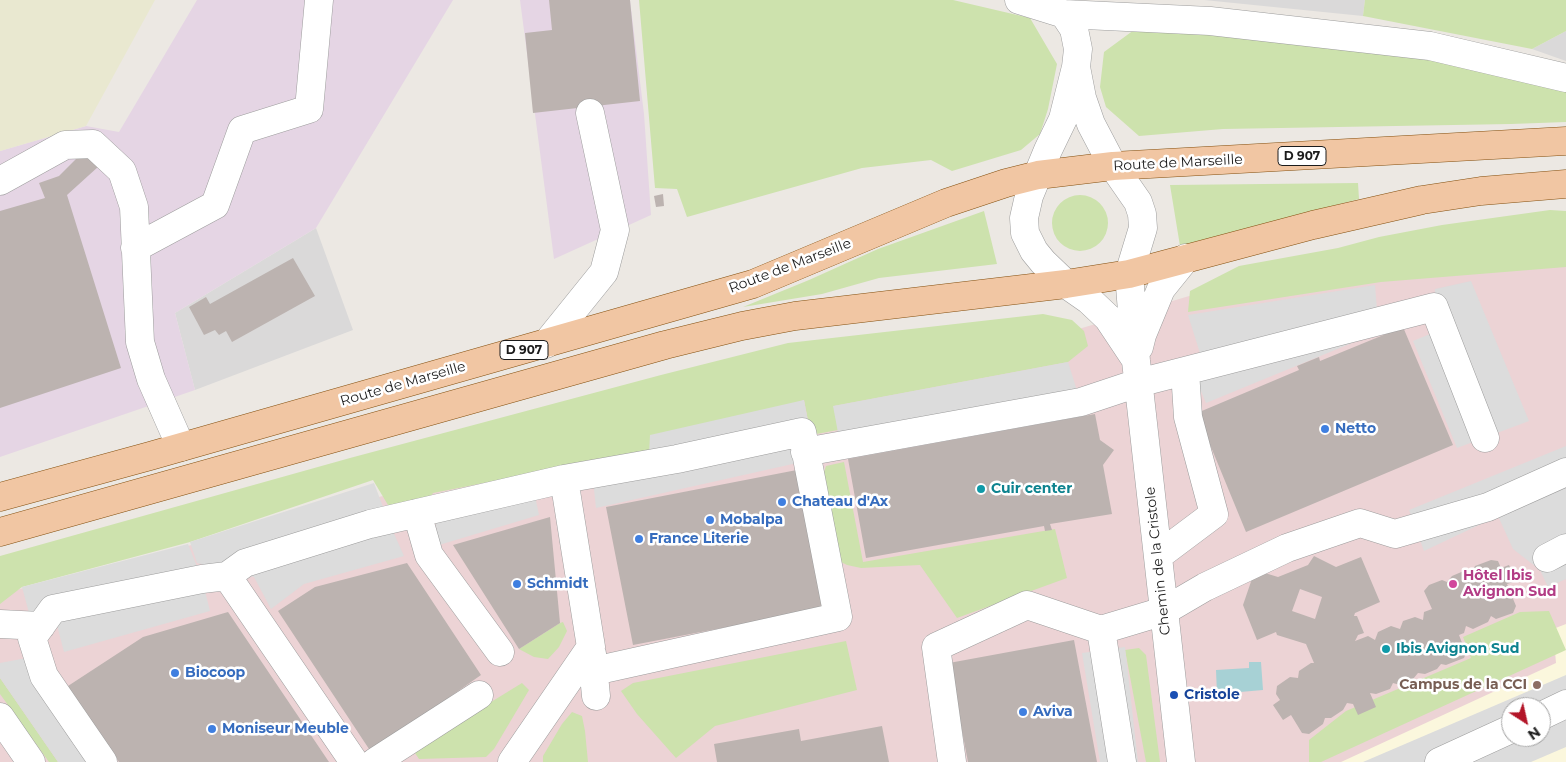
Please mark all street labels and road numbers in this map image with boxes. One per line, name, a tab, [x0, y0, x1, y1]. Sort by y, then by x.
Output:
road number: D 907	[1278, 146, 1326, 166]
street label: Route de Marseille	[1113, 151, 1243, 175]
street label: Route de Marseille	[726, 235, 854, 297]
road number: D 907	[500, 340, 548, 360]
street label: Route de Marseille	[338, 358, 468, 410]
street label: Chemin de la Cristole	[1142, 486, 1174, 636]

